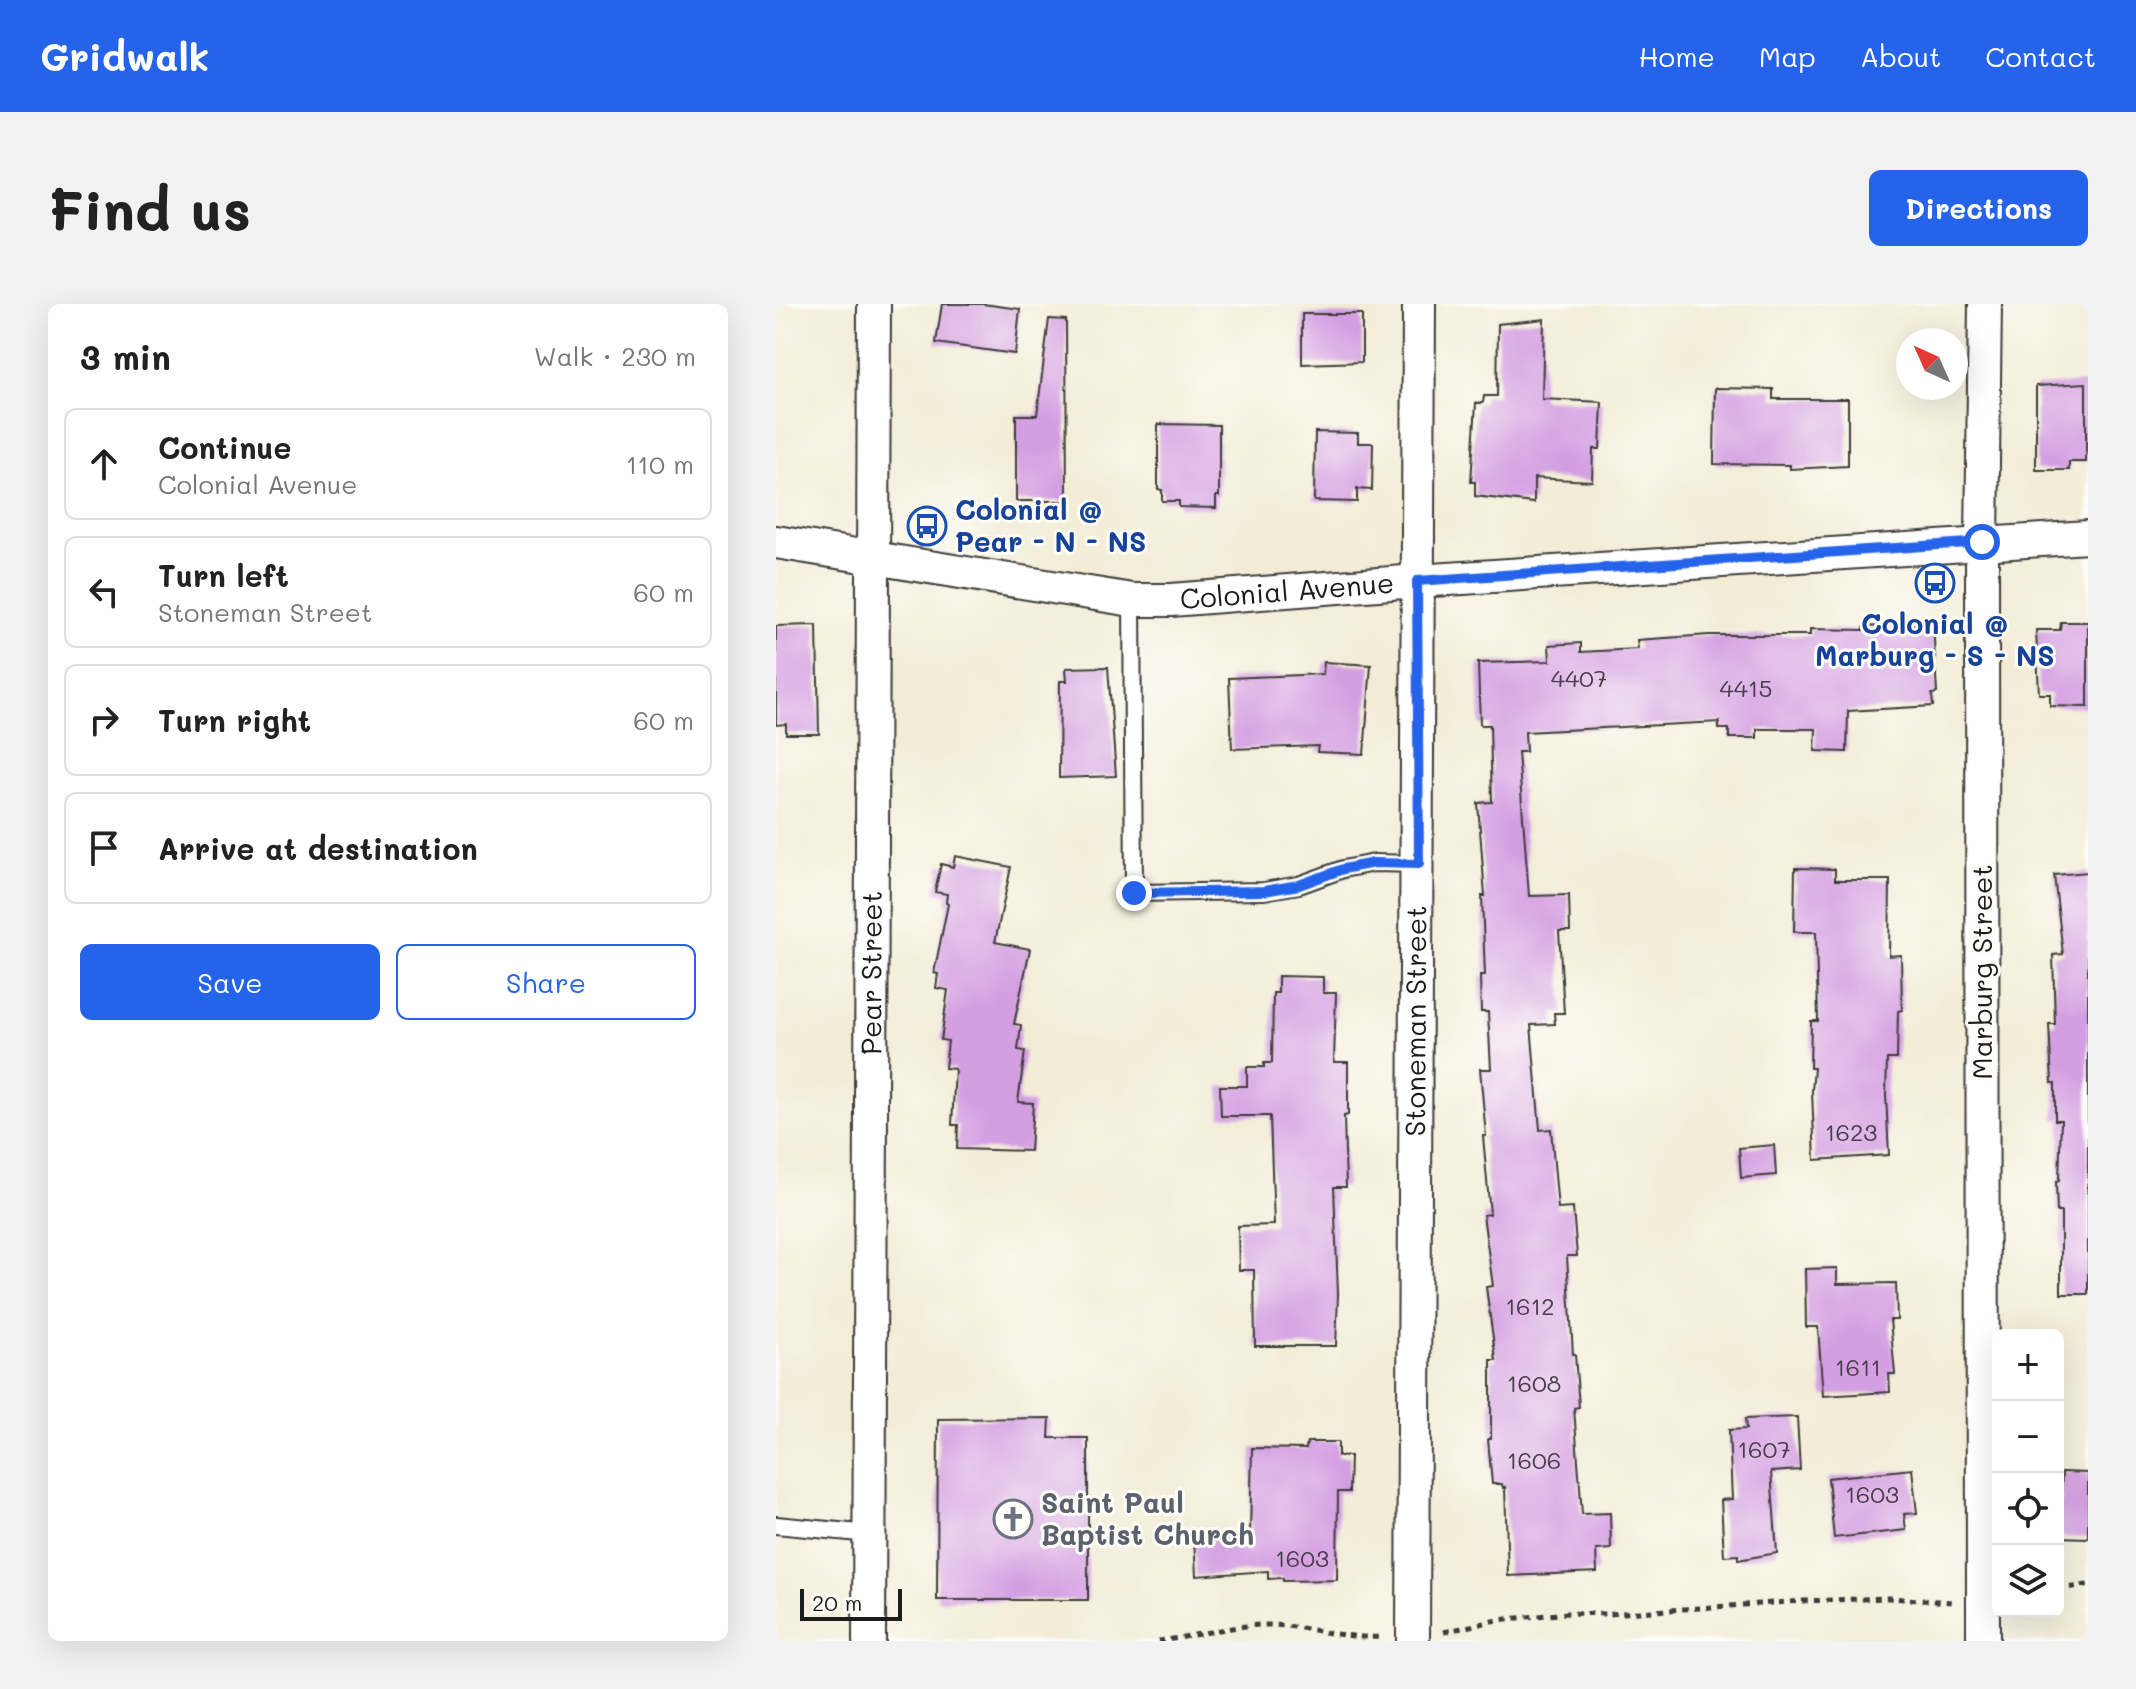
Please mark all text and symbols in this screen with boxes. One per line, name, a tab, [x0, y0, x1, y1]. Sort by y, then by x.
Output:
text: Gridwalk	[40, 31, 209, 81]
text: Home	[1639, 38, 1715, 74]
text: Map	[1759, 38, 1816, 74]
text: About	[1860, 38, 1941, 74]
text: Contact	[1985, 38, 2096, 74]
button: Directions	[1869, 170, 2088, 246]
text: Find us	[48, 172, 251, 245]
north arrow	[1896, 328, 1968, 400]
text: 3 min	[80, 334, 171, 379]
text: Walk · 230 m	[534, 339, 696, 373]
text: Continue	[158, 427, 291, 467]
icon: ahead	[82, 442, 126, 486]
text: 110 m	[626, 447, 694, 481]
text: Colonial Avenue	[158, 467, 357, 501]
place label: Colonial @ Pear - N - NS	[955, 491, 1147, 559]
bus stop icon: Colonial @ Pear - N - NS	[906, 505, 948, 547]
route start	[1964, 524, 2000, 560]
text: Turn left	[158, 555, 289, 595]
bus stop icon: Colonial @ Marburg - S - NS	[1914, 562, 1956, 604]
street label: Colonial Avenue	[1178, 564, 1395, 616]
icon: left	[82, 570, 126, 614]
text: 60 m	[633, 575, 694, 609]
text: Stoneman Street	[158, 595, 372, 629]
place label: Colonial @ Marburg - S - NS	[1815, 605, 2055, 673]
house number: 4407	[1551, 662, 1607, 693]
house number: 4415	[1720, 672, 1772, 703]
icon: right	[82, 698, 126, 742]
text: Turn right	[158, 700, 311, 740]
text: 60 m	[633, 703, 694, 737]
icon: arrive	[82, 826, 126, 870]
text: Arrive at destination	[158, 828, 478, 868]
street label: Marburg Street	[1963, 864, 1999, 1080]
route end	[1116, 875, 1152, 911]
street label: Pear Street	[852, 891, 889, 1055]
street label: Stoneman Street	[1396, 905, 1433, 1137]
button: Save	[80, 944, 380, 1020]
button: Share	[396, 944, 696, 1020]
house number: 1623	[1825, 1116, 1877, 1147]
house number: 1612	[1505, 1290, 1555, 1321]
map controls	[1992, 1329, 2064, 1617]
button: +	[1992, 1329, 2064, 1401]
house number: 1611	[1835, 1351, 1881, 1382]
house number: 1608	[1507, 1367, 1561, 1398]
button: −	[1992, 1401, 2064, 1473]
house number: 1607	[1737, 1433, 1791, 1464]
house number: 1606	[1507, 1444, 1561, 1475]
button: locate	[1992, 1473, 2064, 1545]
house number: 1603	[1845, 1478, 1899, 1509]
place label: Saint Paul Baptist Church	[1041, 1484, 1254, 1552]
church icon: Saint Paul Baptist Church	[992, 1498, 1034, 1540]
house number: 1603	[1275, 1542, 1329, 1573]
button: layers	[1992, 1545, 2064, 1617]
scale bar	[800, 1585, 902, 1621]
text: 20 m	[812, 1588, 862, 1617]

